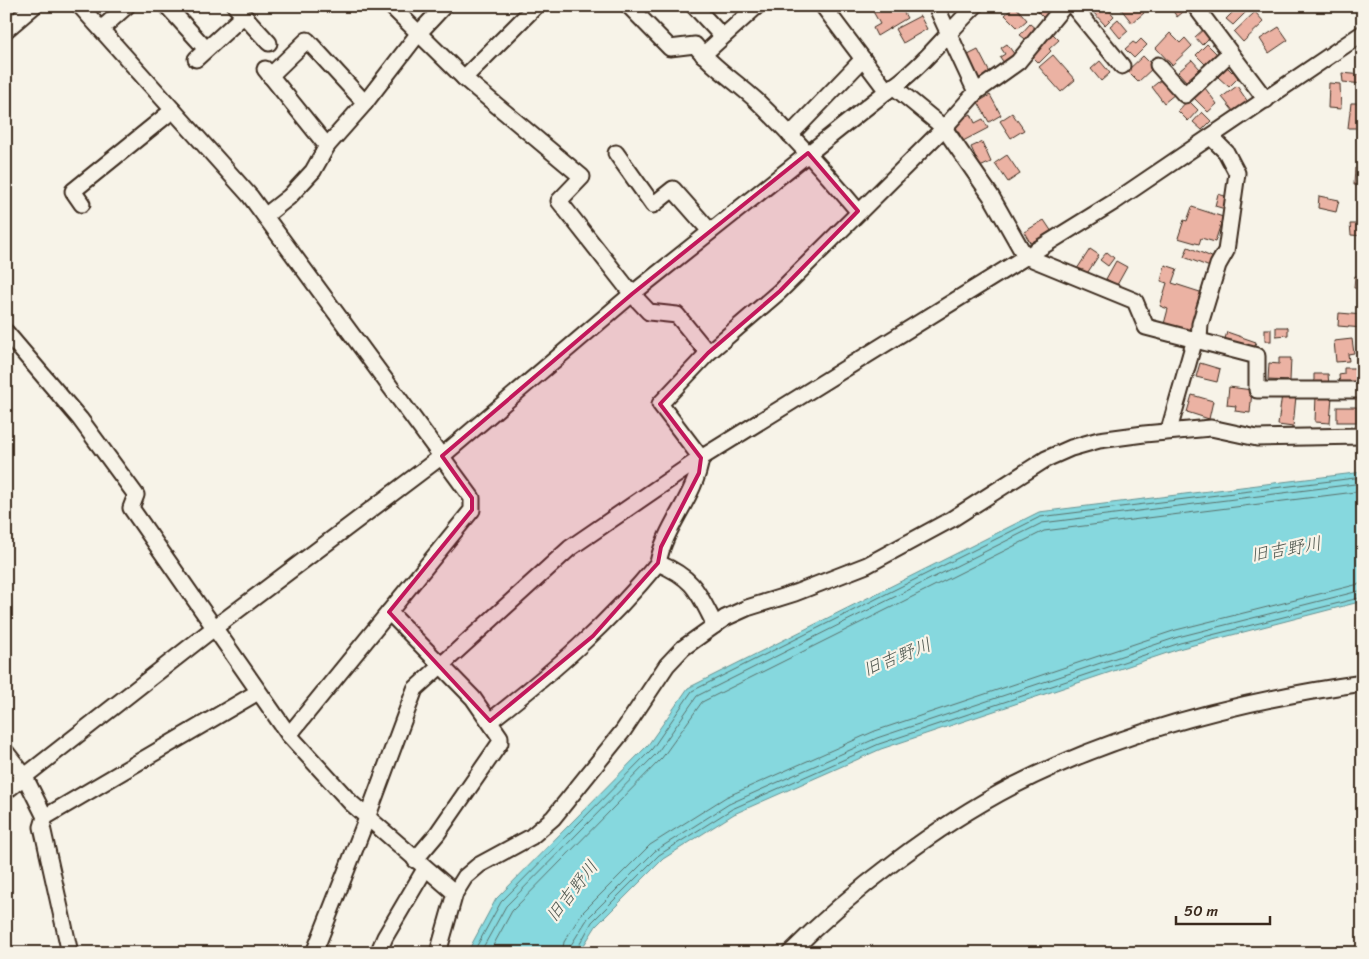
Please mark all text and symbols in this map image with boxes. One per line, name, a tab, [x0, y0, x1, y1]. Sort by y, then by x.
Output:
water label: 旧吉野川	[1248, 527, 1324, 571]
water label: 旧吉野川	[858, 629, 936, 685]
water label: 旧吉野川	[537, 853, 607, 929]
scale bar	[1176, 894, 1270, 926]
text: 50 m	[1184, 898, 1219, 924]

